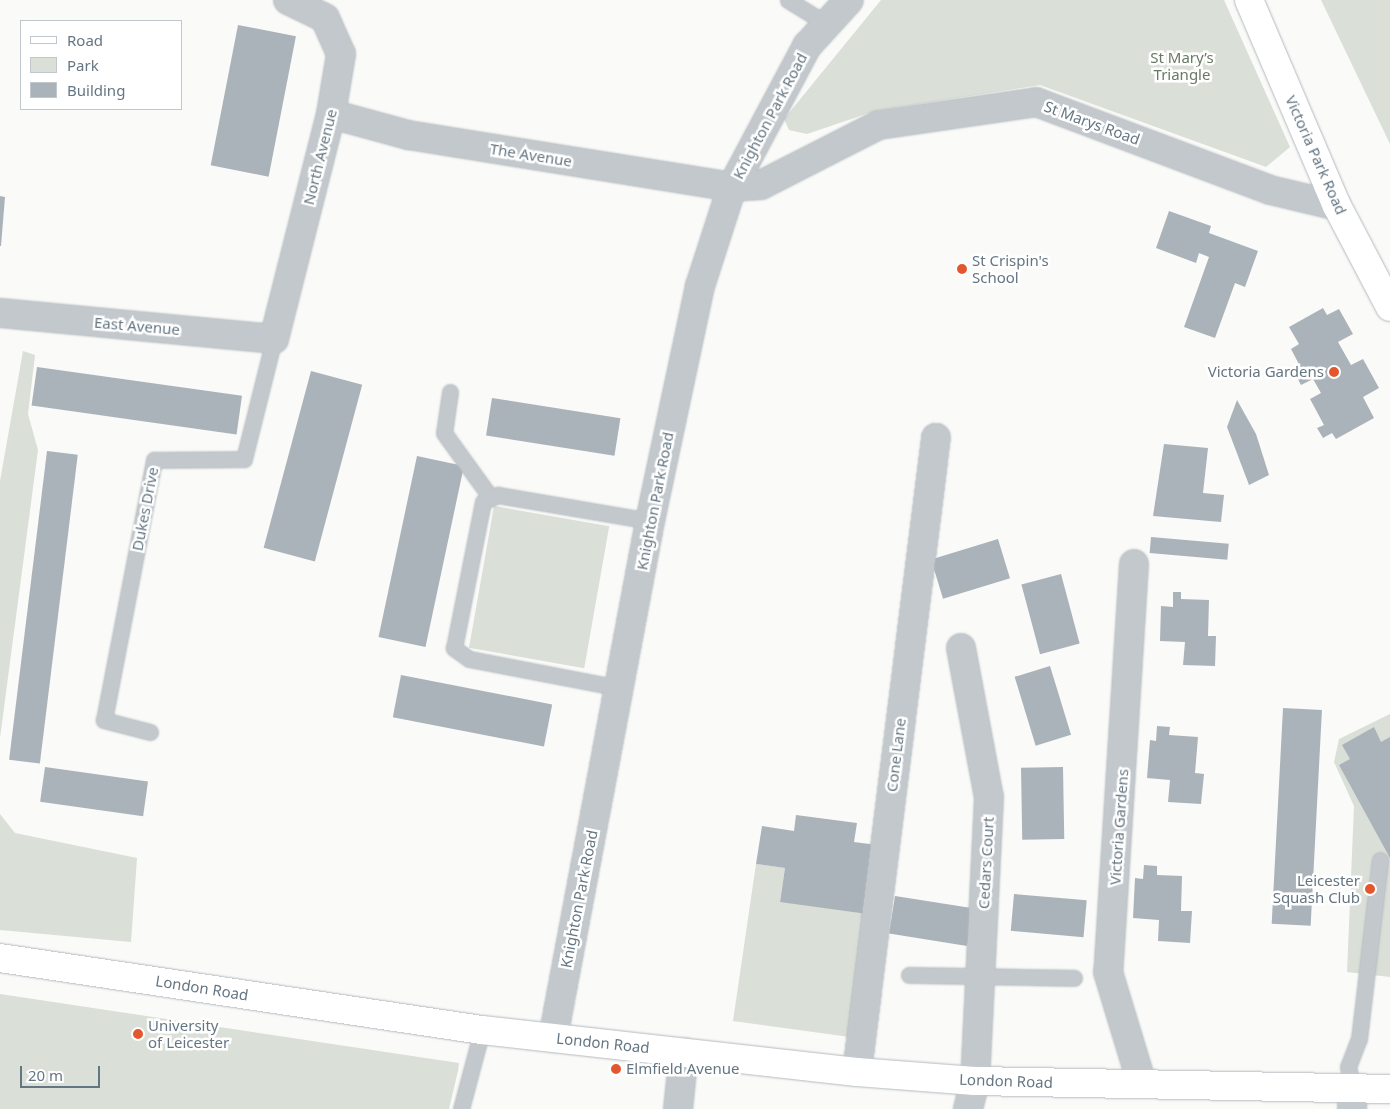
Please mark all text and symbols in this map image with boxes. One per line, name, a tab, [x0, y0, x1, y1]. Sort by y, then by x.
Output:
legend	[20, 20, 182, 110]
text: Road	[67, 30, 103, 50]
park label: St Mary’s Triangle	[1150, 48, 1214, 83]
street label: Knighton Park Road	[729, 50, 811, 182]
text: Park	[67, 55, 99, 75]
text: Building	[67, 80, 125, 100]
street label: Victoria Park Road	[1282, 93, 1350, 217]
street label: St Marys Road	[1042, 97, 1142, 149]
street label: North Avenue	[299, 107, 341, 207]
street label: The Avenue	[489, 140, 573, 170]
place label: St Crispin's School	[972, 251, 1049, 286]
marker: St Crispin's School	[956, 263, 968, 275]
street label: East Avenue	[93, 313, 181, 339]
place label: Victoria Gardens	[1208, 363, 1324, 381]
marker: Victoria Gardens	[1328, 366, 1340, 378]
street label: Knighton Park Road	[633, 430, 677, 572]
street label: Dukes Drive	[128, 466, 162, 552]
street label: Cone Lane	[883, 717, 909, 793]
street label: Victoria Gardens	[1106, 768, 1132, 886]
street label: Cedars Court	[975, 816, 997, 910]
street label: Knighton Park Road	[557, 828, 601, 970]
place label: Leicester Squash Club	[1273, 871, 1360, 906]
marker: Leicester Squash Club	[1364, 883, 1376, 895]
street label: London Road	[154, 972, 250, 1004]
place label: University of Leicester	[148, 1016, 229, 1051]
marker: University of Leicester	[132, 1028, 144, 1040]
street label: London Road	[555, 1029, 651, 1057]
scale bar	[22, 1056, 102, 1088]
place label: Elmfield Avenue	[626, 1060, 739, 1078]
marker: Elmfield Avenue	[610, 1063, 622, 1075]
text: 20 m	[28, 1065, 63, 1085]
street label: London Road	[959, 1070, 1053, 1092]

